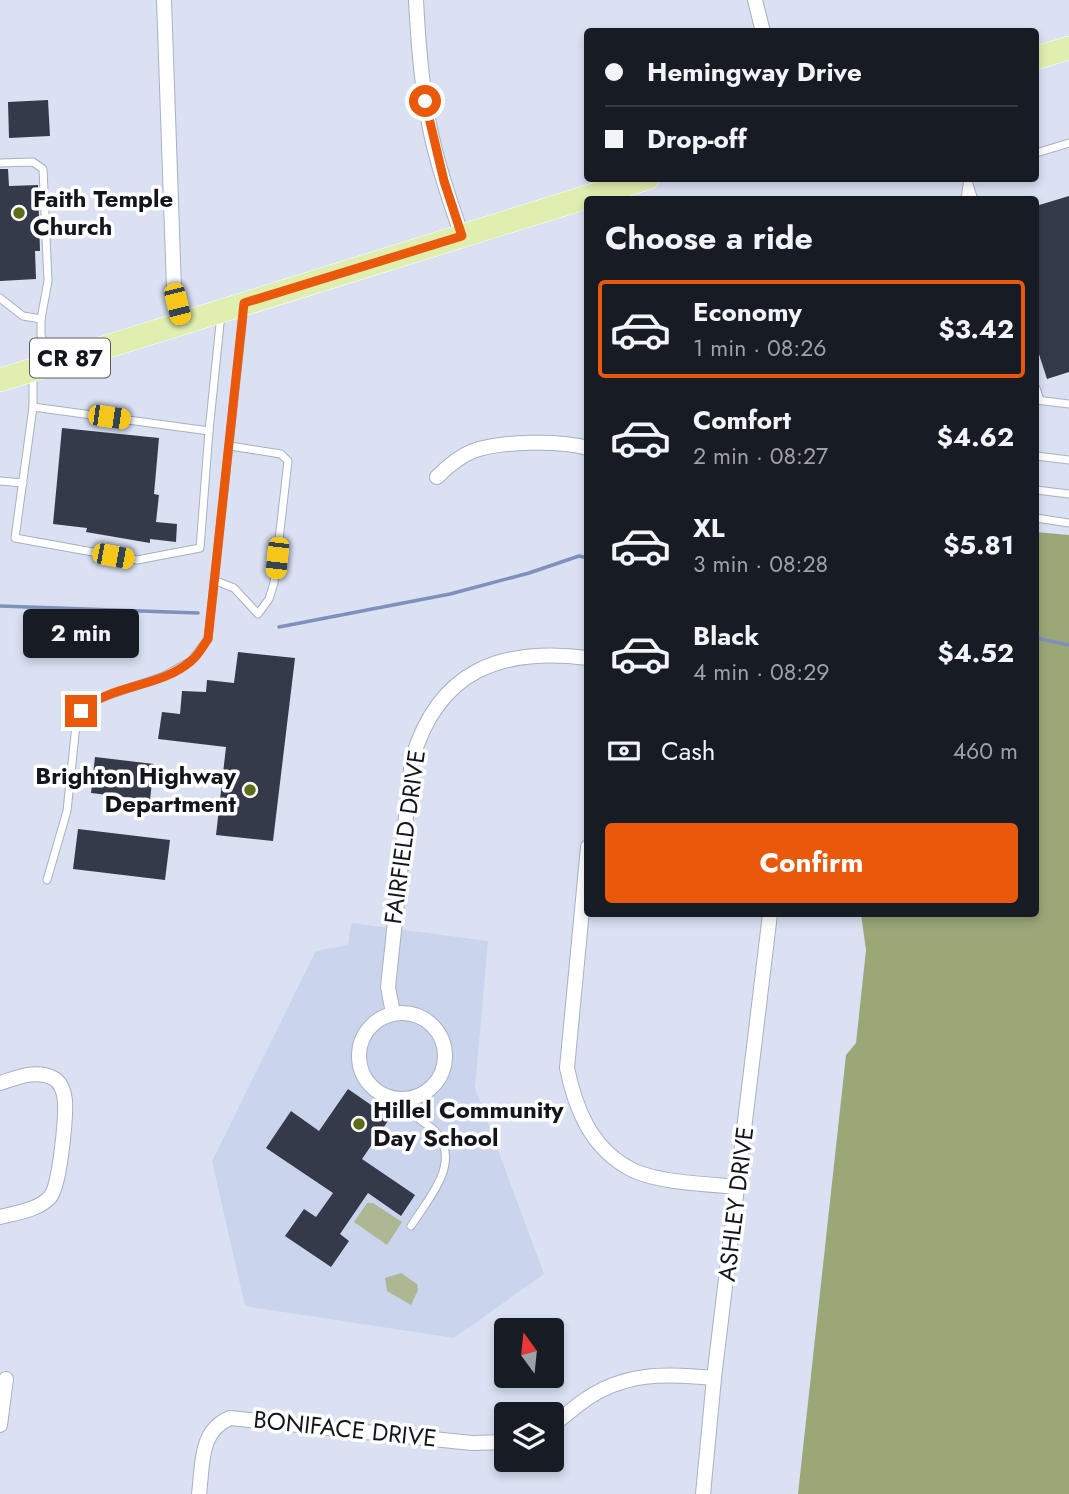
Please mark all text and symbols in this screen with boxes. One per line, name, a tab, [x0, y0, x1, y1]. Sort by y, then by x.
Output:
text: Hemingway Drive	[647, 53, 862, 91]
route start	[409, 85, 441, 117]
text: Drop-off	[647, 120, 747, 158]
place label: Faith Temple Church	[33, 181, 173, 244]
marker: Faith Temple Church	[11, 205, 27, 221]
text: Choose a ride	[605, 215, 813, 261]
car	[162, 281, 193, 327]
text: Economy	[693, 293, 802, 331]
icon: car	[609, 298, 672, 361]
text: $3.42	[938, 310, 1014, 348]
text: 1 min · 08:26	[693, 331, 827, 365]
road number: CR 87	[30, 338, 110, 378]
text: Comfort	[693, 401, 791, 439]
car	[87, 404, 132, 430]
icon: car	[609, 406, 672, 469]
text: $4.62	[937, 418, 1014, 456]
text: 2 min · 08:27	[693, 439, 828, 473]
text: XL	[693, 509, 725, 547]
icon: car	[609, 514, 672, 577]
text: $5.81	[943, 526, 1014, 564]
car	[265, 536, 290, 580]
car	[91, 542, 136, 570]
text: 3 min · 08:28	[693, 547, 828, 581]
callout: 2 min	[23, 610, 139, 658]
text: 2 min	[51, 616, 111, 650]
text: Black	[693, 617, 759, 655]
icon: car	[609, 622, 672, 685]
text: $4.52	[937, 634, 1014, 672]
text: 4 min · 08:29	[693, 655, 830, 689]
route end	[65, 695, 97, 727]
icon: cash	[605, 732, 643, 770]
text: Cash	[661, 732, 715, 770]
text: 460 m	[953, 734, 1018, 768]
street label: FAIRFIELD DRIVE	[375, 748, 434, 926]
place label: Brighton Highway Department	[35, 758, 236, 821]
marker: Brighton Highway Department	[242, 782, 258, 798]
button: Confirm	[605, 823, 1018, 903]
place label: Hillel Community Day School	[373, 1092, 564, 1155]
marker: Hillel Community Day School	[351, 1116, 367, 1132]
street label: ASHLEY DRIVE	[709, 1125, 762, 1283]
north arrow	[494, 1318, 564, 1388]
map controls	[494, 1318, 564, 1472]
street label: BONIFACE DRIVE	[252, 1401, 438, 1456]
button: layers	[494, 1402, 564, 1472]

